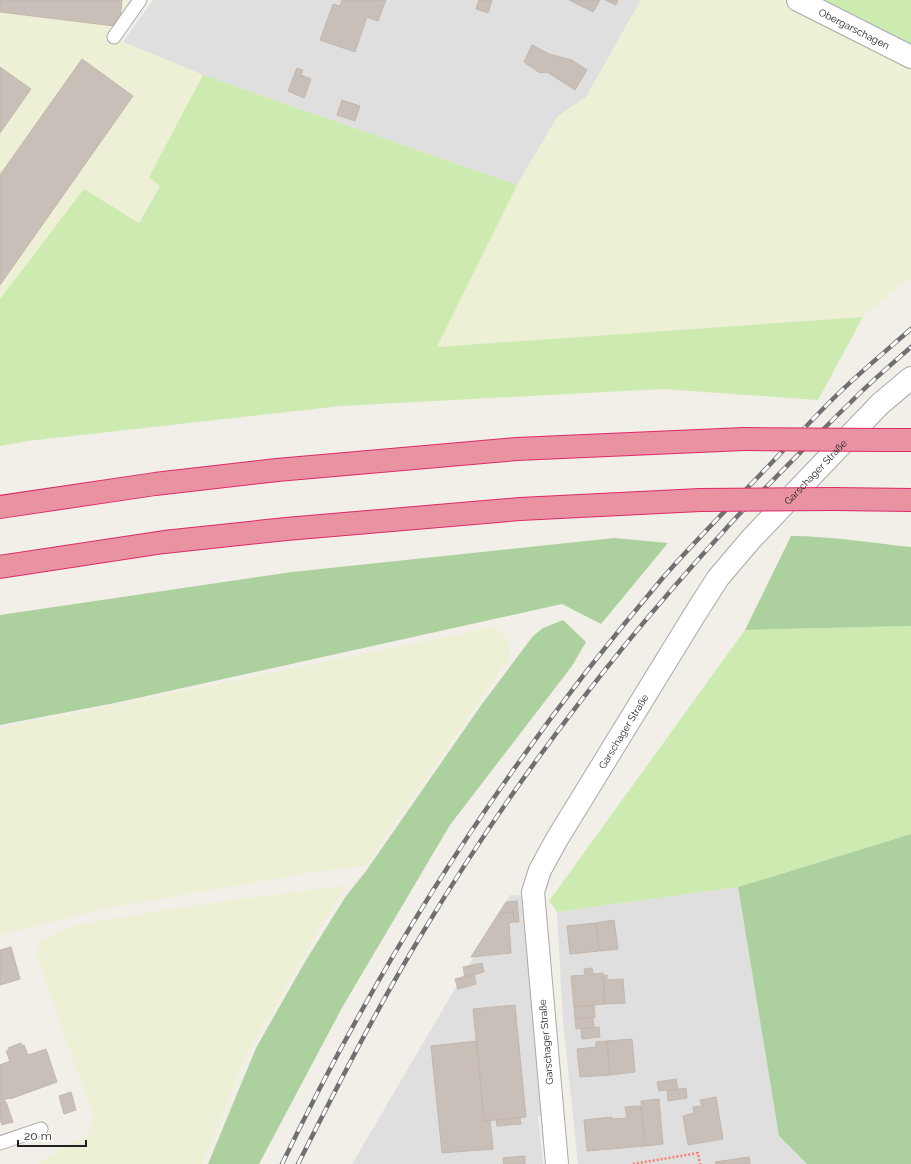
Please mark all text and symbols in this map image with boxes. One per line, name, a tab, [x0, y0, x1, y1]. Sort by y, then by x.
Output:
street label: Obergarschagen	[817, 6, 892, 51]
street label: Garschager Straße	[782, 437, 849, 507]
street label: Garschager Straße	[596, 692, 650, 770]
street label: Garschager Straße	[537, 999, 555, 1085]
scale bar	[18, 1122, 86, 1148]
text: 20 m	[24, 1129, 52, 1143]

